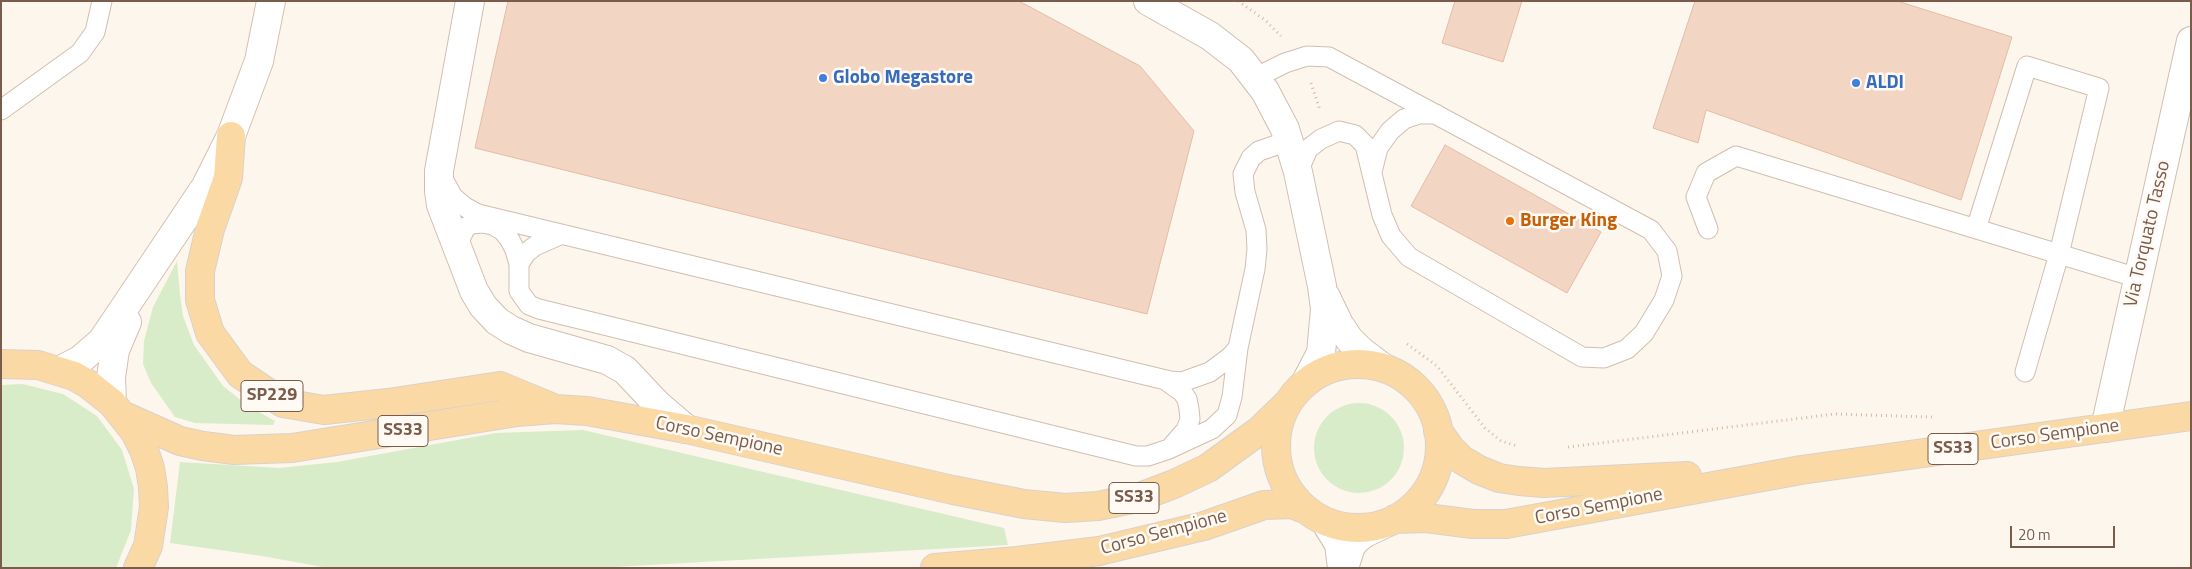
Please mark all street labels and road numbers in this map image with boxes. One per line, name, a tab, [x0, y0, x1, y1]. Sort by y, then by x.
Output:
street label: Via Torquato Tasso	[2120, 159, 2176, 309]
road number: SP229	[241, 381, 303, 412]
street label: Corso Sempione	[653, 412, 785, 462]
street label: Corso Sempione	[1989, 415, 2121, 455]
road number: SS33	[378, 416, 428, 446]
road number: SS33	[1928, 434, 1978, 464]
road number: SS33	[1109, 482, 1159, 514]
street label: Corso Sempione	[1533, 483, 1665, 531]
street label: Corso Sempione	[1098, 505, 1230, 561]

